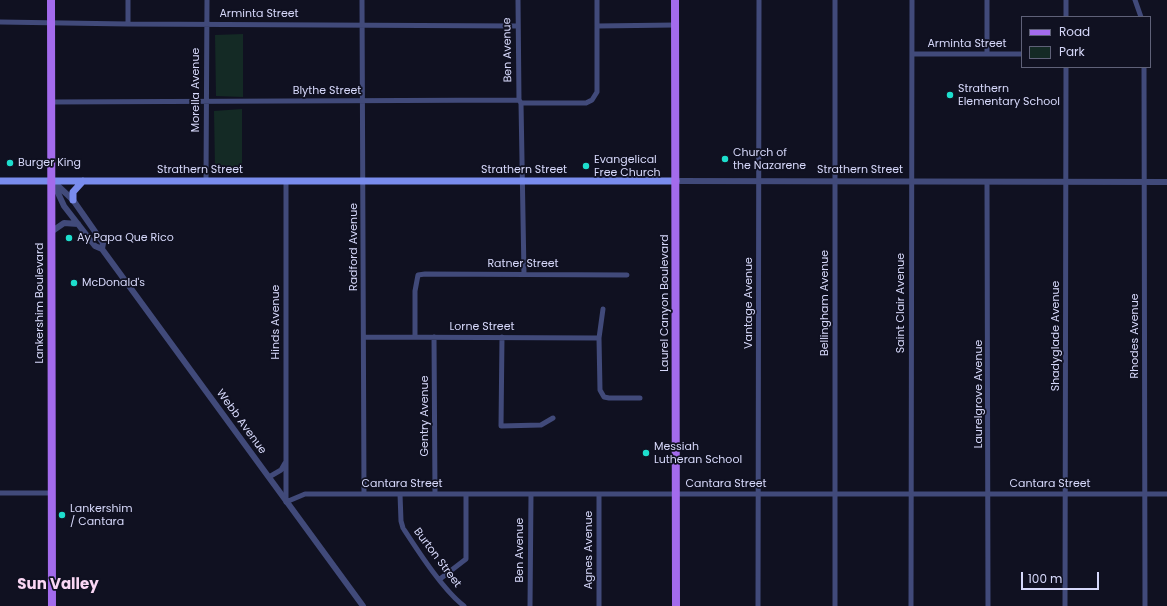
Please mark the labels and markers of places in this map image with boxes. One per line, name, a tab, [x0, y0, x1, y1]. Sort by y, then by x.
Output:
place label: Strathern Elementary School	[958, 82, 1060, 108]
marker: Strathern Elementary School	[945, 90, 955, 100]
place label: Church of the Nazarene	[733, 146, 806, 172]
place label: Evangelical Free Church	[594, 153, 661, 179]
marker: Church of the Nazarene	[720, 154, 730, 164]
place label: Burger King	[18, 156, 81, 170]
marker: Burger King	[5, 158, 15, 168]
marker: Evangelical Free Church	[581, 161, 591, 171]
place label: Ay Papa Que Rico	[77, 231, 174, 245]
marker: Ay Papa Que Rico	[64, 233, 74, 243]
place label: McDonald's	[82, 276, 145, 290]
marker: McDonald's	[69, 278, 79, 288]
place label: Messiah Lutheran School	[654, 440, 742, 466]
marker: Messiah Lutheran School	[641, 448, 651, 458]
place label: Lankershim / Cantara	[70, 502, 133, 528]
marker: Lankershim / Cantara	[57, 510, 67, 520]

